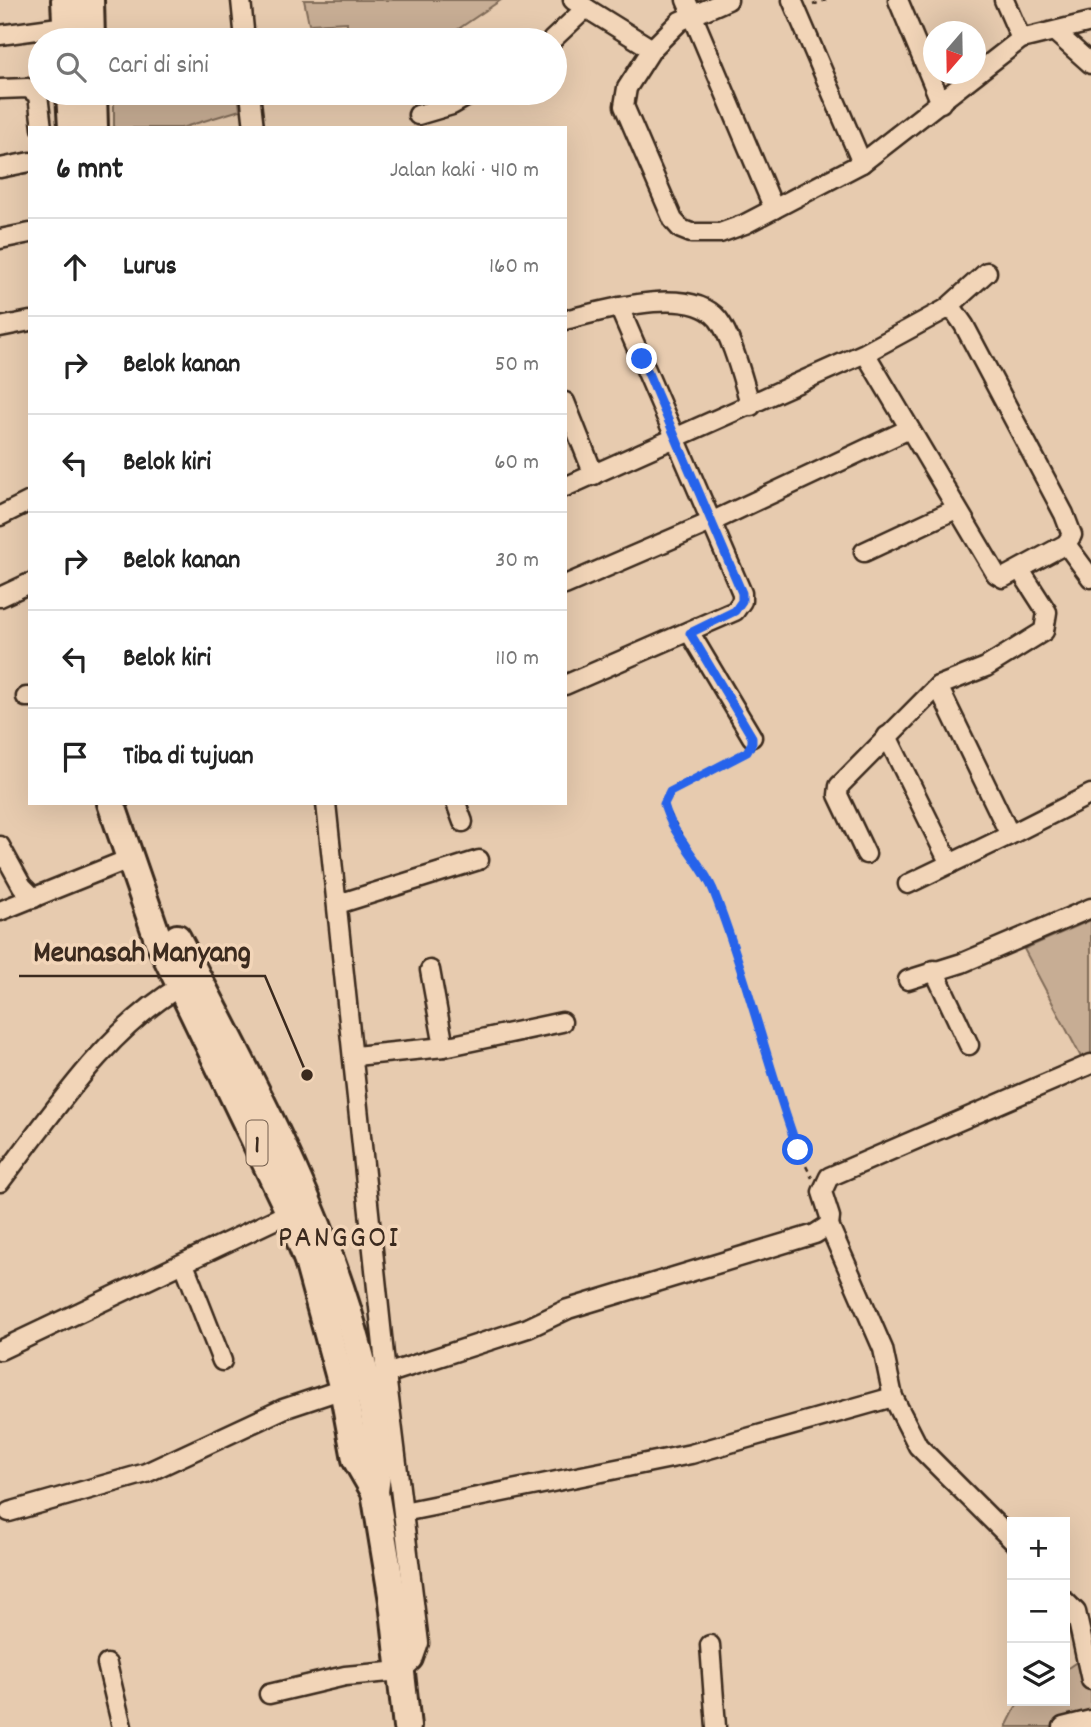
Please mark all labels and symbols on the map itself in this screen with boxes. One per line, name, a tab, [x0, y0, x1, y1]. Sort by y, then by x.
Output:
north arrow	[923, 21, 986, 84]
route end	[626, 343, 657, 374]
callout: Meunasah Manyang	[19, 925, 265, 976]
text: Meunasah Manyang	[33, 934, 251, 977]
road number: 1	[246, 1120, 268, 1166]
route start	[782, 1134, 813, 1165]
district label: PANGGOI	[278, 1217, 400, 1263]

